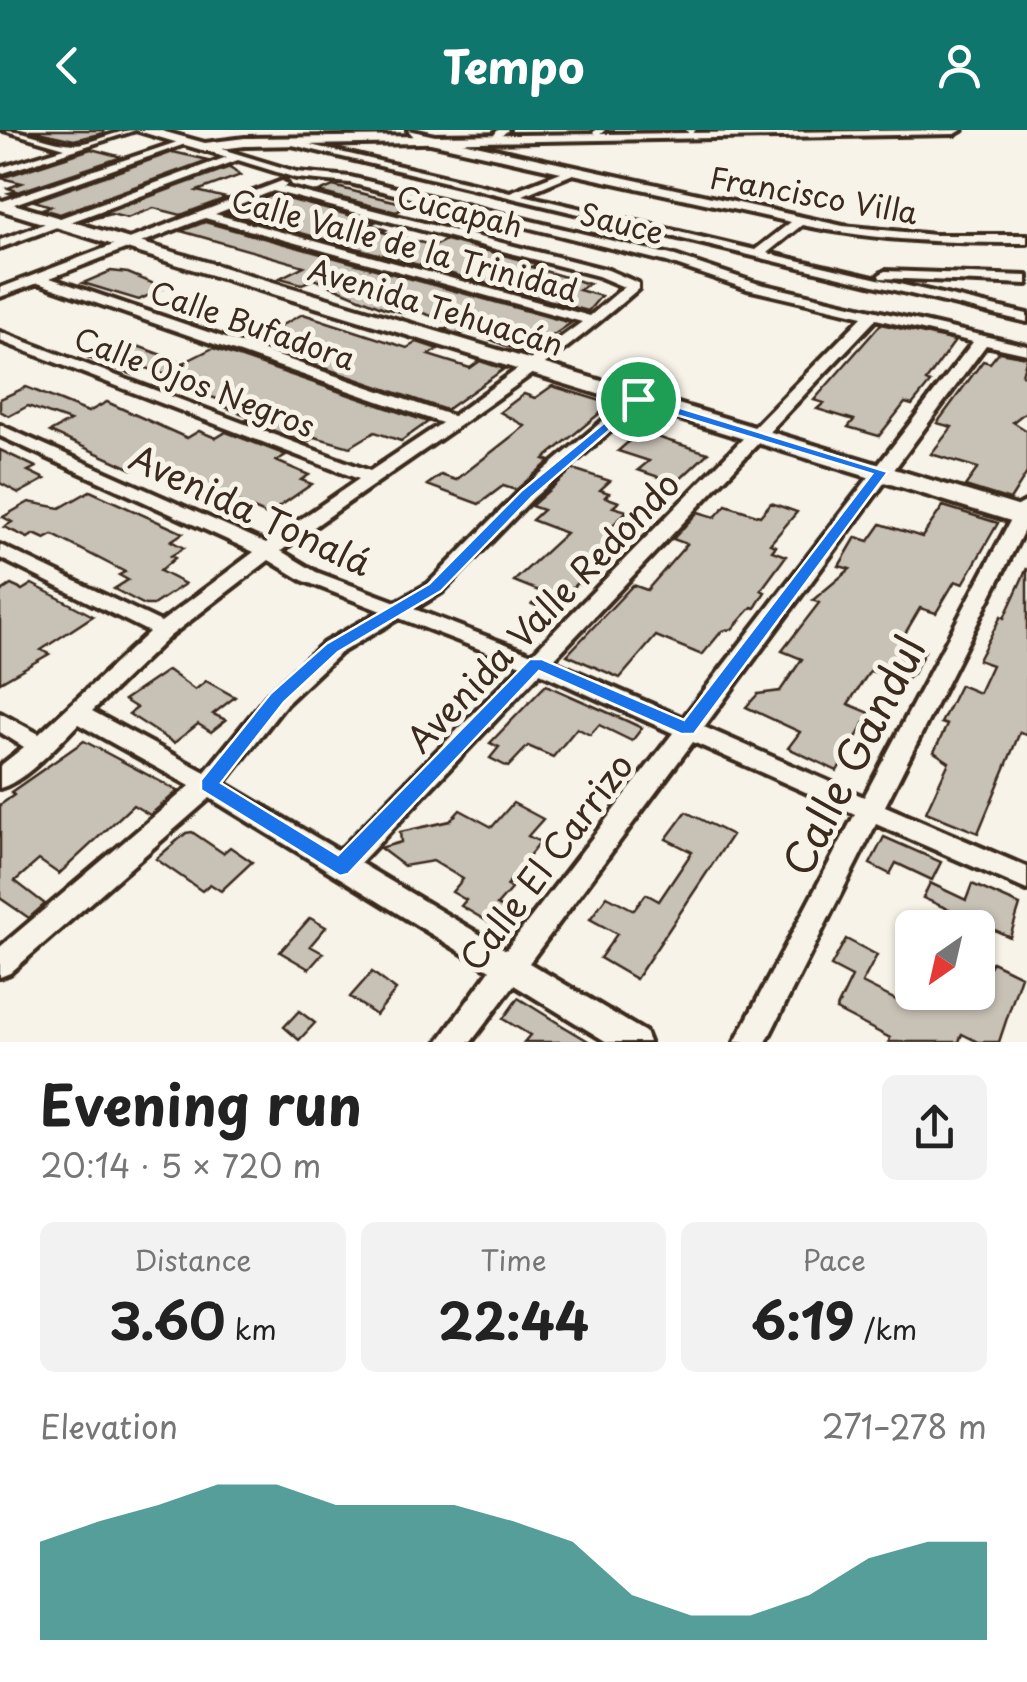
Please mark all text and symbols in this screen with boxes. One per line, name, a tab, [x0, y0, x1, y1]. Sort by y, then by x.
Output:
text: Tempo	[442, 31, 585, 99]
icon: back	[40, 38, 95, 93]
icon: person	[932, 38, 987, 93]
street label: Francisco Villa	[707, 154, 922, 234]
street label: Cucapah	[392, 173, 528, 247]
street label: Calle Valle de la Trinidad	[227, 176, 583, 312]
street label: Sauce	[575, 190, 669, 254]
street label: Avenida Tehuacán	[303, 246, 569, 366]
street label: Calle Bufadora	[145, 268, 361, 380]
street label: Calle Ojos Negros	[68, 314, 322, 448]
pin	[596, 357, 681, 442]
icon: arrive	[611, 372, 666, 427]
street label: Avenida Tonalá	[121, 430, 381, 588]
street label: Avenida Valle Redondo	[393, 458, 691, 764]
street label: Calle Gandul	[764, 624, 940, 886]
street label: Calle El Carrizo	[445, 741, 645, 981]
north arrow	[895, 910, 995, 1010]
map controls	[895, 910, 995, 1010]
text: Evening run	[40, 1062, 362, 1145]
button: share	[882, 1075, 987, 1180]
text: 20:14 · 5 × 720 m	[40, 1141, 321, 1189]
text: Distance	[134, 1238, 252, 1281]
text: Time	[480, 1238, 547, 1281]
text: Pace	[803, 1238, 866, 1281]
text: 3.60	[109, 1281, 225, 1357]
text: 22:44	[438, 1281, 589, 1357]
text: 6:19	[751, 1281, 855, 1357]
text: km	[225, 1307, 277, 1350]
text: /km	[855, 1307, 917, 1350]
text: Elevation	[40, 1402, 178, 1450]
text: 271–278 m	[821, 1402, 987, 1450]

